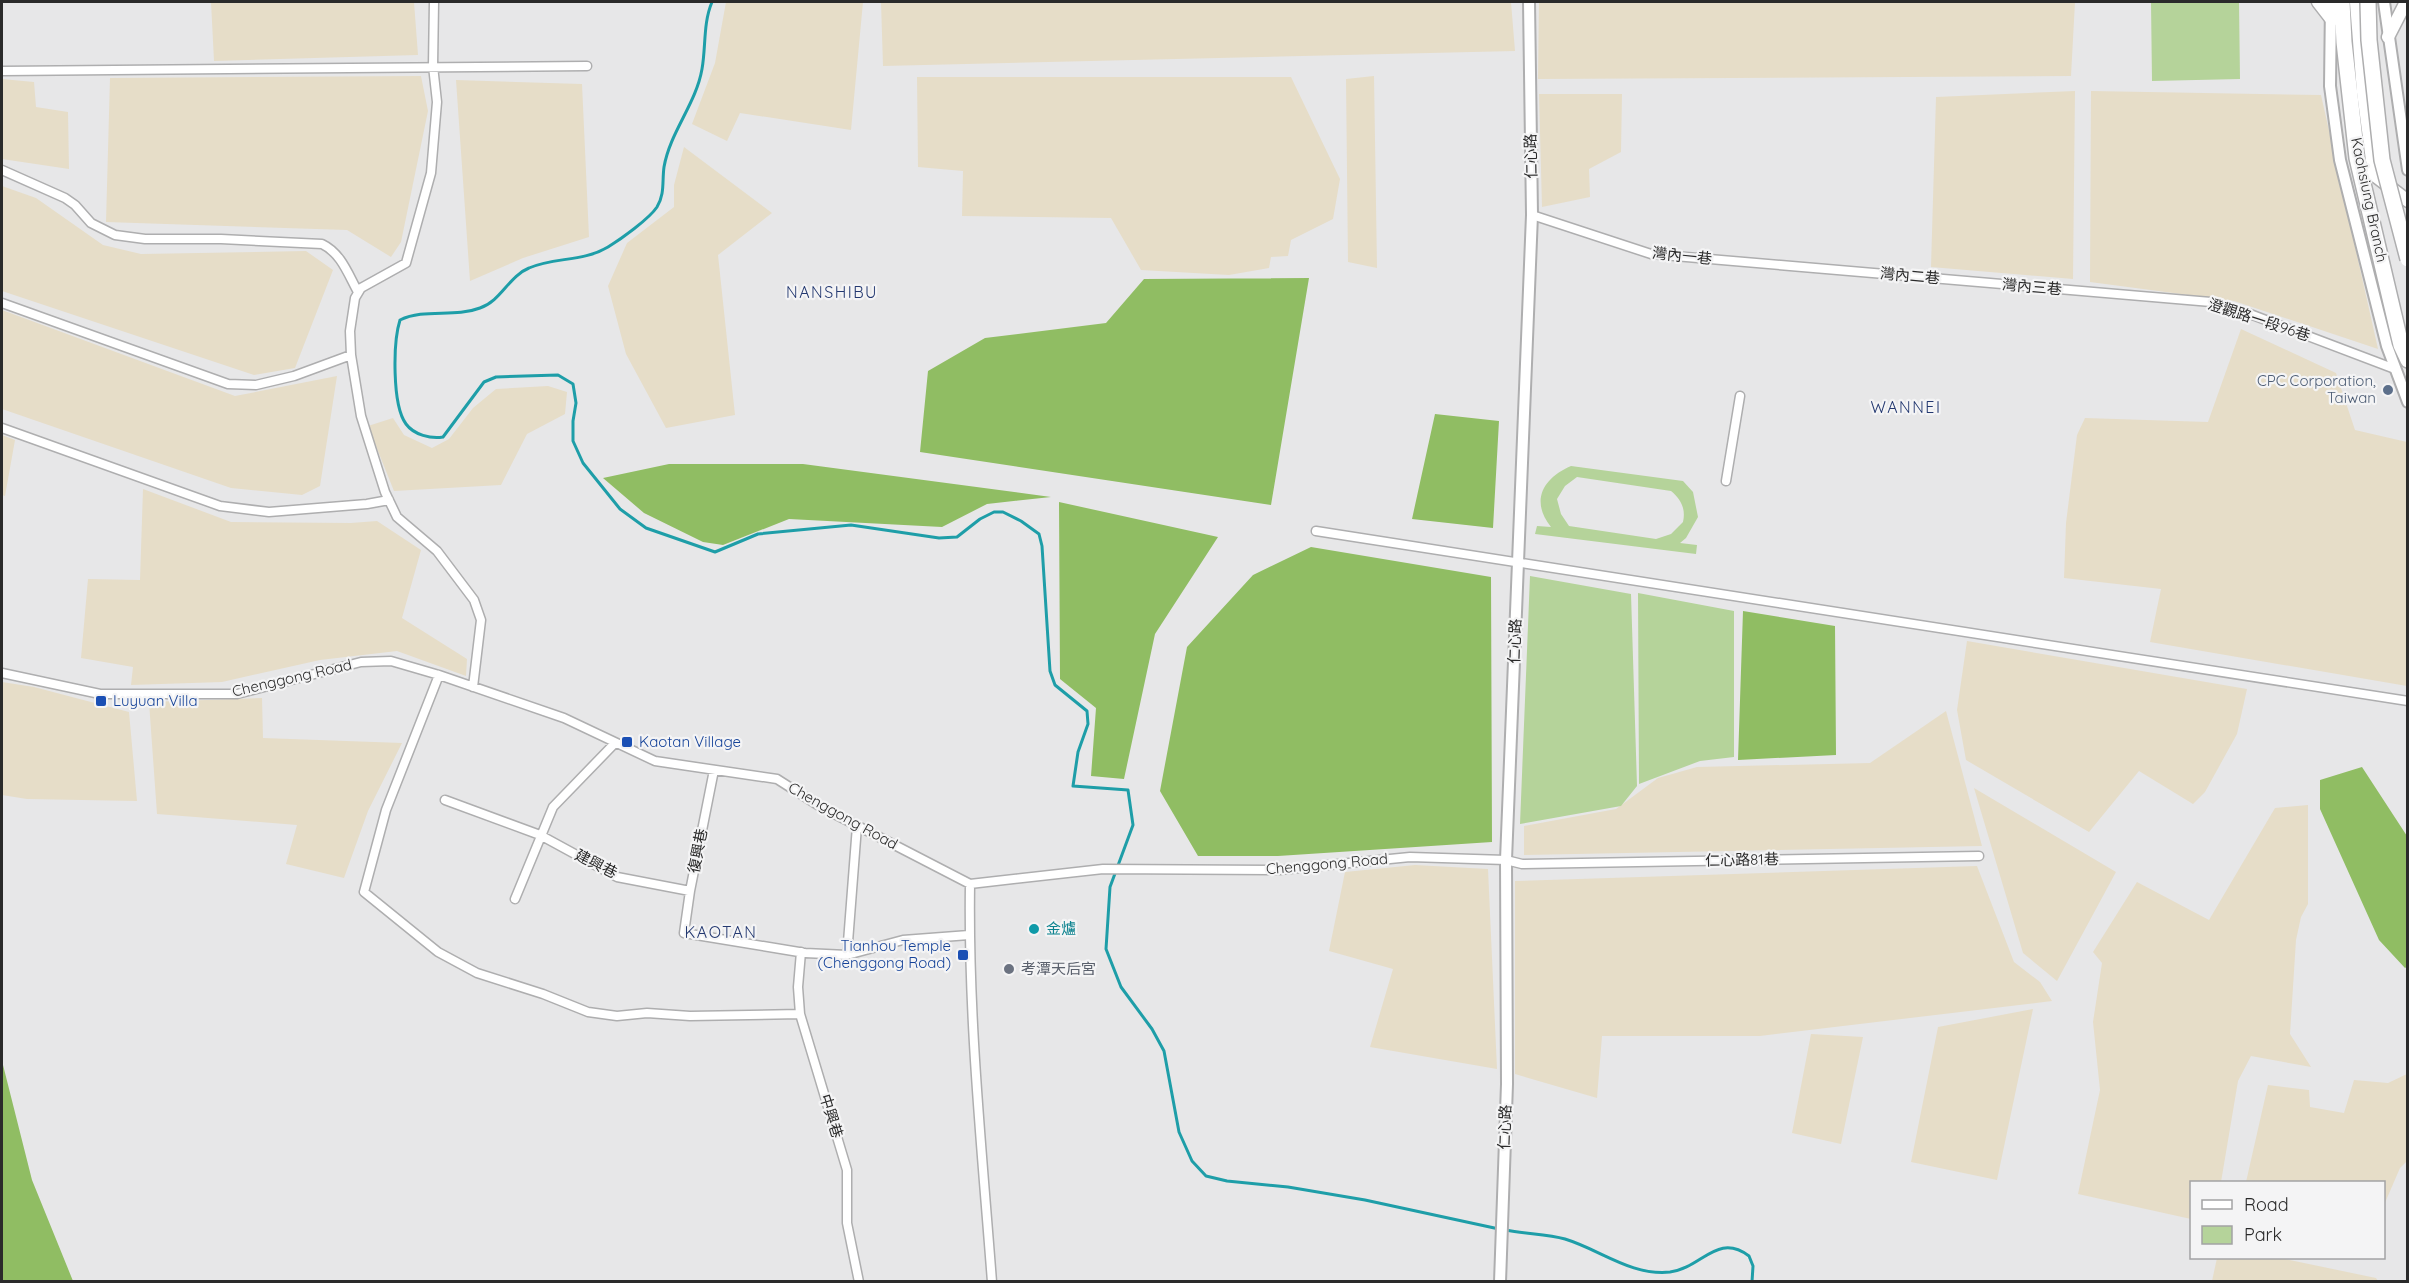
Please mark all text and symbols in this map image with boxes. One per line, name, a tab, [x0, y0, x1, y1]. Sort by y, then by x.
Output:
street label: 仁心路	[1521, 133, 1540, 179]
street label: Kaohsiung Branch	[2347, 136, 2392, 264]
street label: 灣內一巷	[1651, 243, 1713, 268]
street label: 灣內二巷	[1879, 263, 1941, 288]
street label: 灣內三巷	[2001, 274, 2063, 299]
district label: NANSHIBU	[786, 282, 878, 302]
street label: 澄觀路一段96巷	[2206, 294, 2313, 345]
place label: CPC Corporation, Taiwan	[2257, 371, 2376, 407]
marker: CPC Corporation, Taiwan	[2381, 383, 2395, 397]
district label: WANNEI	[1871, 397, 1941, 417]
street label: 仁心路	[1504, 618, 1525, 664]
street label: Chenggong Road	[230, 655, 354, 701]
place label: Luyuan Villa	[113, 691, 198, 710]
marker: Luyuan Villa	[94, 694, 108, 708]
place label: Kaotan Village	[639, 732, 741, 751]
marker: Kaotan Village	[620, 735, 634, 749]
street label: Chenggong Road	[785, 778, 901, 854]
street label: 復興巷	[684, 827, 711, 875]
street label: 建興巷	[572, 845, 621, 882]
street label: Chenggong Road	[1265, 849, 1389, 878]
street label: 仁心路81巷	[1705, 849, 1779, 870]
place label: 金爐	[1046, 919, 1076, 938]
district label: KAOTAN	[685, 922, 757, 942]
marker: 金爐	[1027, 922, 1041, 936]
place label: Tianhou Temple (Chenggong Road)	[817, 936, 951, 972]
marker: Tianhou Temple (Chenggong Road)	[956, 948, 970, 962]
place label: 考潭天后宮	[1021, 959, 1096, 978]
marker: 考潭天后宮	[1002, 962, 1016, 976]
street label: 中興巷	[816, 1092, 847, 1140]
street label: 仁心路	[1494, 1104, 1515, 1150]
legend	[2190, 1181, 2385, 1259]
text: Road	[2244, 1193, 2289, 1216]
text: Park	[2244, 1223, 2282, 1246]

